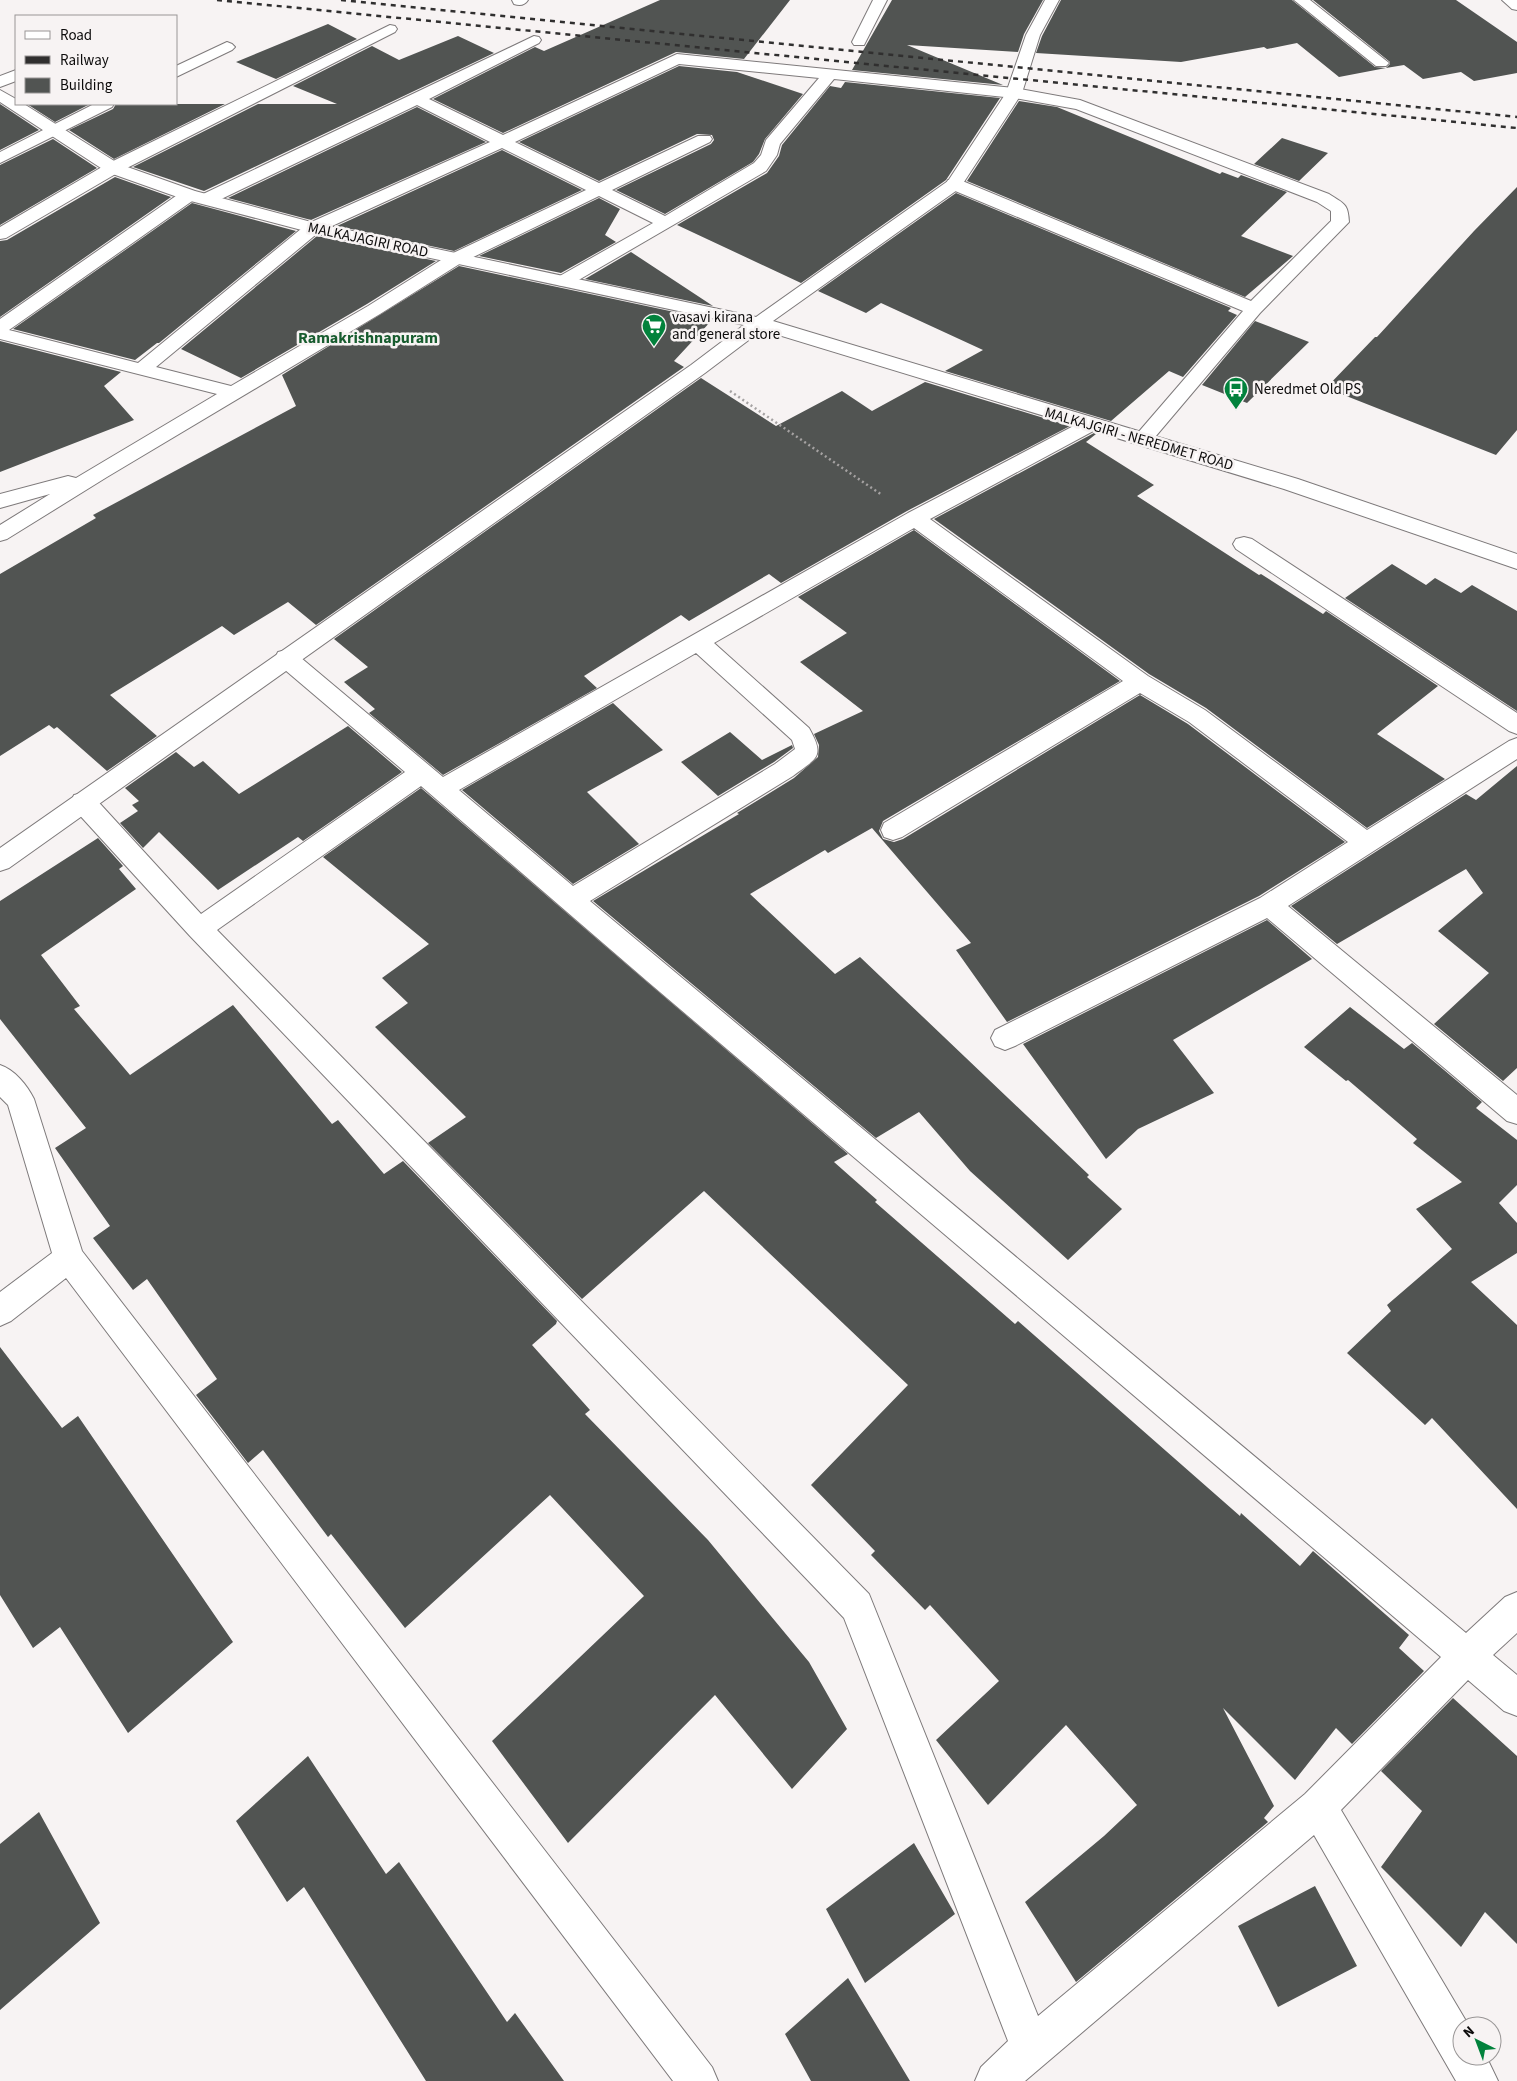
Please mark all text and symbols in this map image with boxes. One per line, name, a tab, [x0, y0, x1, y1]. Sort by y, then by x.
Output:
legend	[15, 15, 178, 105]
text: Road	[60, 25, 92, 46]
text: Railway	[60, 50, 109, 71]
text: Building	[60, 75, 113, 96]
street label: MALKAJAGIRI ROAD	[306, 217, 430, 263]
place label: vasavi kirana and general store	[672, 307, 780, 345]
supermarket icon: vasavi kirana and general store	[641, 313, 667, 347]
district label: Ramakrishnapuram	[298, 327, 438, 349]
bus stop icon: Neredmet Old PS	[1223, 376, 1249, 410]
place label: Neredmet Old PS	[1254, 379, 1361, 400]
street label: MALKAJGIRI - NEREDMET ROAD	[1042, 402, 1236, 476]
north arrow	[1452, 2016, 1502, 2066]
text: N	[1459, 2022, 1479, 2043]

